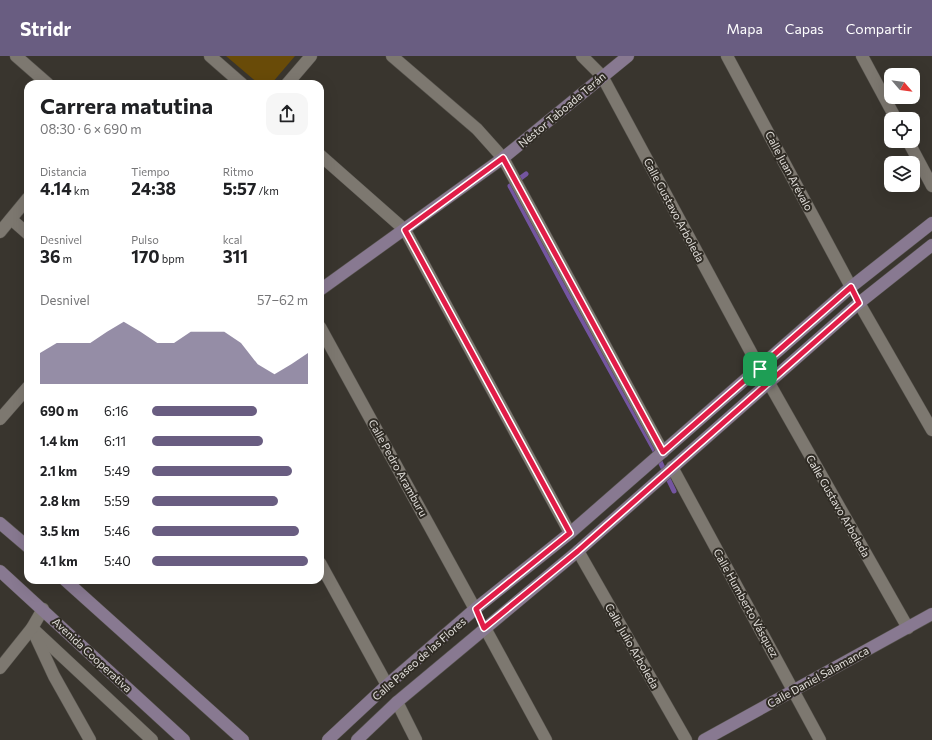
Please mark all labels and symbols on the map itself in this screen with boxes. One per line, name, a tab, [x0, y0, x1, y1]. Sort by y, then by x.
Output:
north arrow	[884, 68, 920, 104]
street label: Néstor Taboada Terán	[515, 69, 608, 150]
street label: Calle Juan Arévalo	[762, 129, 816, 214]
street label: Calle Gustavo Arboleda	[641, 156, 707, 264]
pin	[743, 352, 777, 386]
street label: Calle Pedro Aramburu	[366, 417, 431, 519]
street label: Calle Gustavo Arboleda	[804, 452, 873, 559]
street label: Calle Humberto Vásquez	[711, 546, 782, 660]
street label: Calle Julio Arboleda	[602, 601, 662, 691]
street label: Avenida Cooperativa	[50, 615, 135, 695]
street label: Calle Paseo de las Flores	[369, 615, 468, 703]
street label: Calle Daniel Salamanca	[765, 643, 871, 710]

